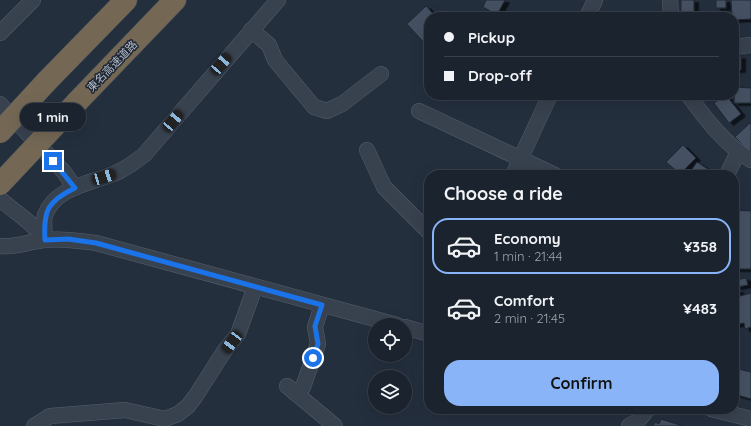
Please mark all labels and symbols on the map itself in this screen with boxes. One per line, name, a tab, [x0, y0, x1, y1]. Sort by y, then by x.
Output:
street label: 東名高速道路	[84, 37, 140, 95]
car	[209, 51, 233, 77]
callout: 1 min	[20, 103, 86, 131]
car	[161, 108, 185, 134]
route end	[44, 152, 62, 170]
car	[91, 168, 117, 186]
car	[220, 329, 244, 355]
route start	[304, 349, 322, 367]

